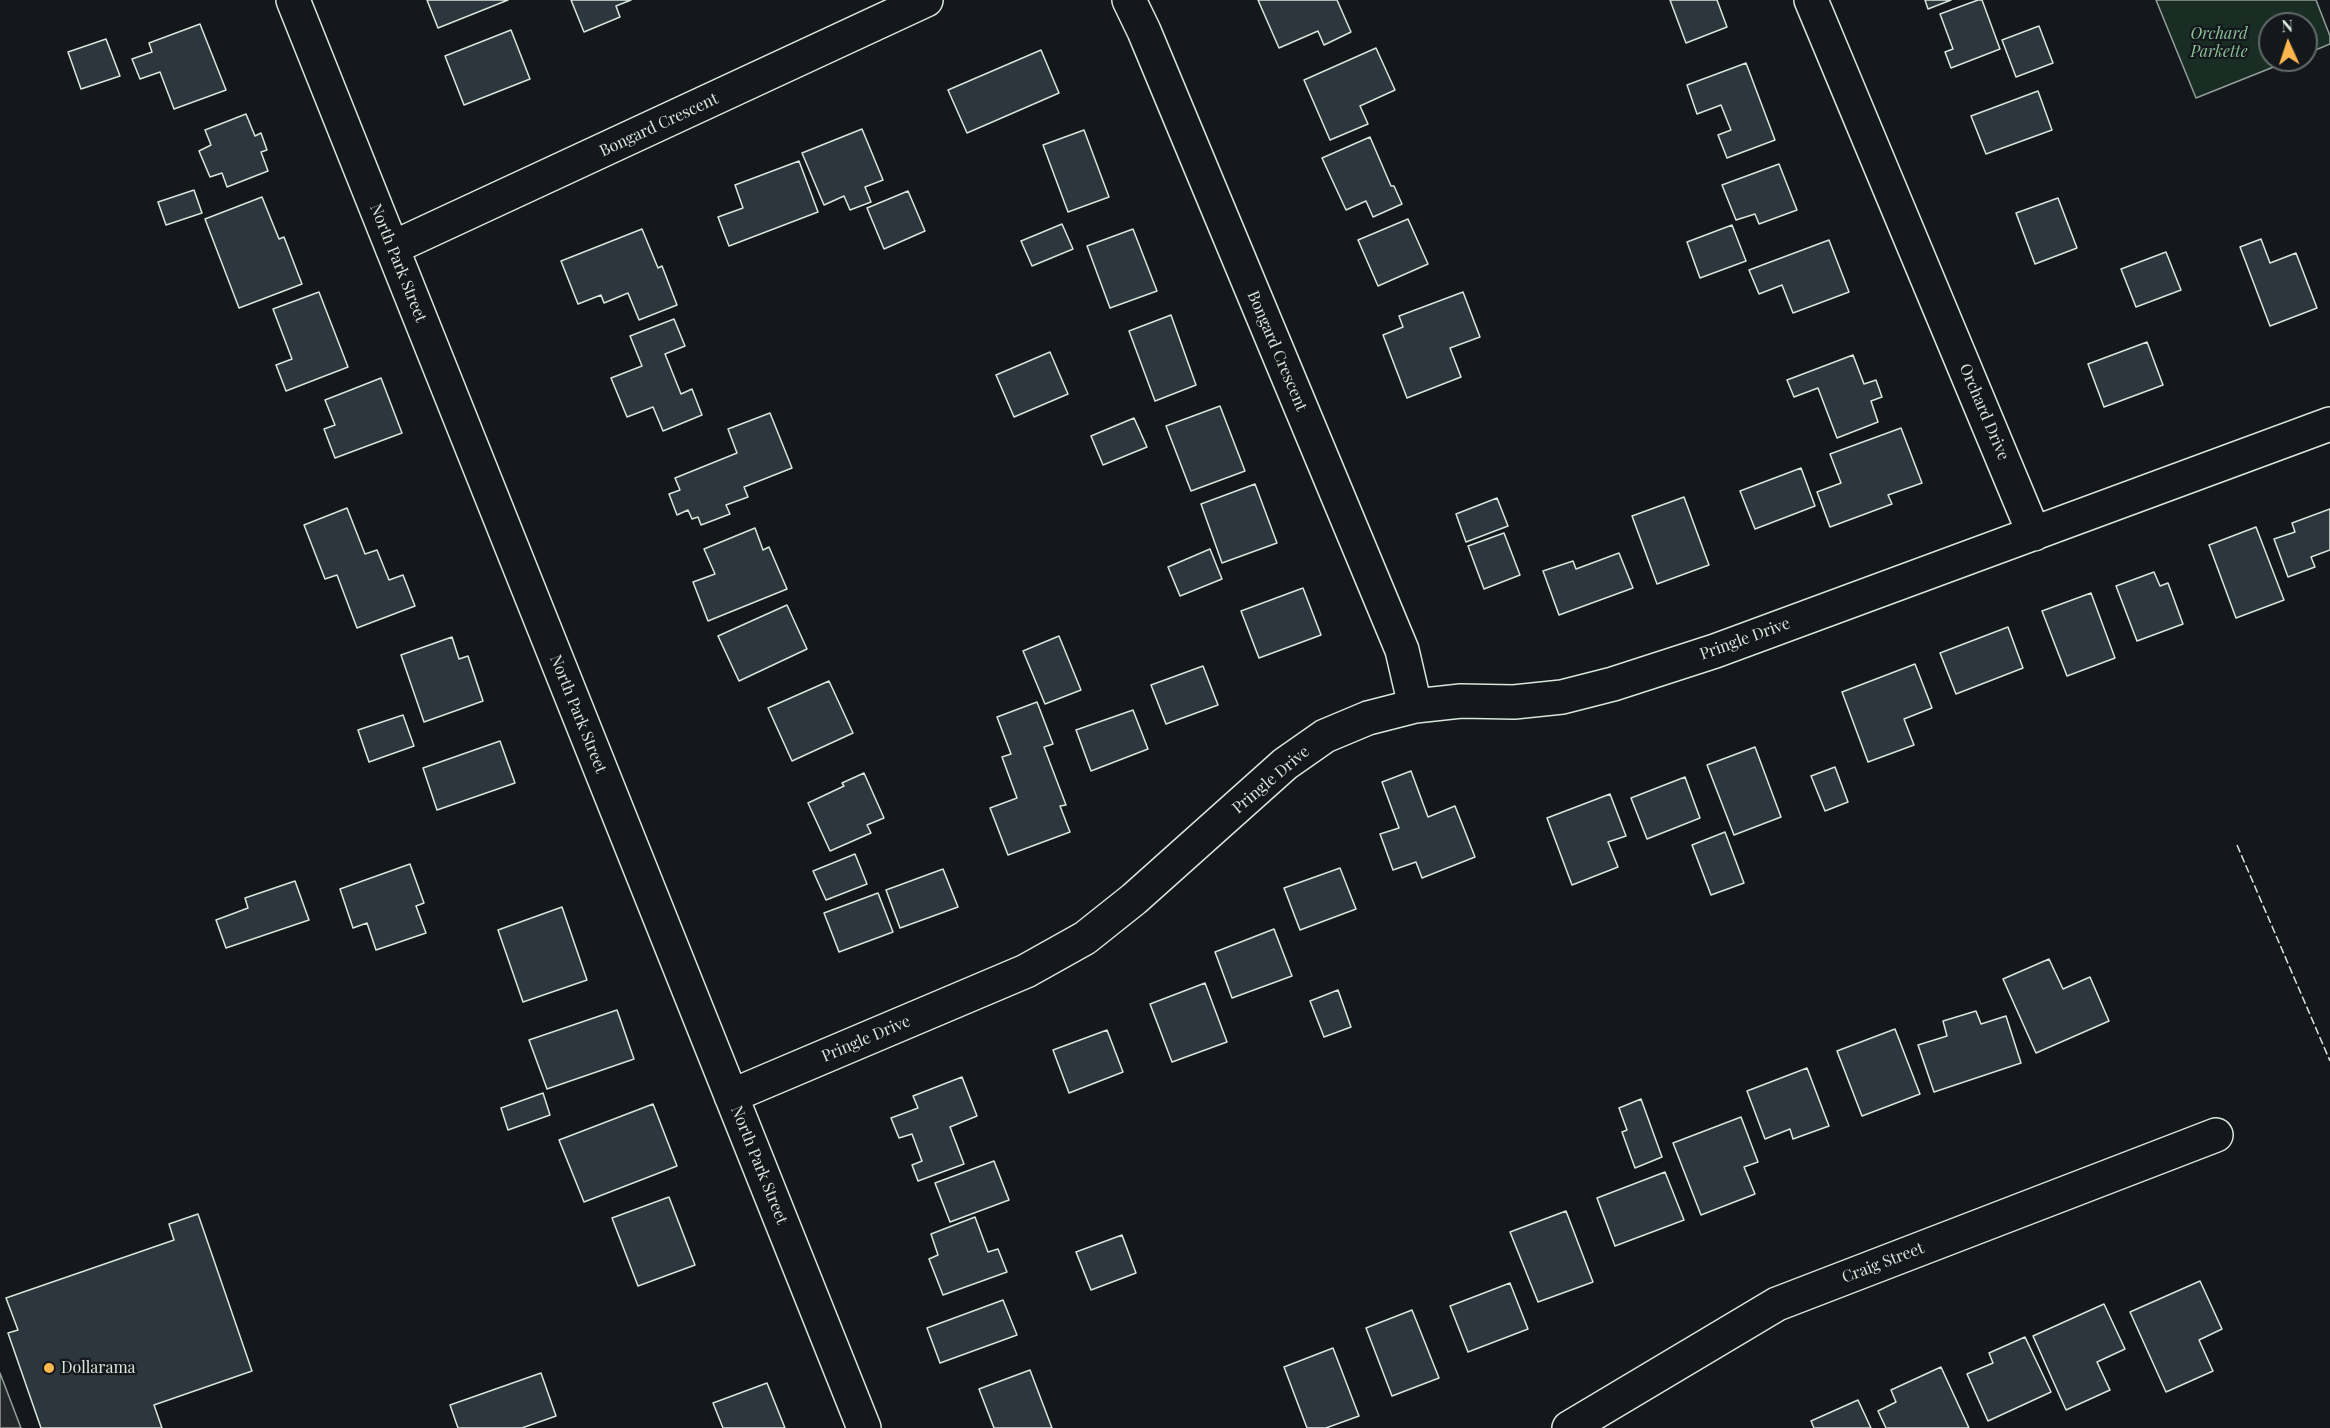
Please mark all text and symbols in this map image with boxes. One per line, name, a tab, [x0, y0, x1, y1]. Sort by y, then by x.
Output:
north arrow	[2258, 12, 2318, 72]
text: N	[2281, 15, 2293, 36]
park label: Orchard Parkette	[2190, 24, 2248, 62]
street label: Bongard Crescent	[597, 89, 721, 161]
street label: North Park Street	[366, 201, 430, 325]
street label: Bongard Crescent	[1243, 288, 1311, 414]
street label: Orchard Drive	[1955, 361, 2013, 463]
street label: Pringle Drive	[1697, 614, 1793, 664]
street label: North Park Street	[546, 652, 610, 776]
street label: Pringle Drive	[1229, 742, 1313, 818]
street label: Pringle Drive	[819, 1012, 913, 1066]
street label: North Park Street	[727, 1103, 791, 1227]
street label: Craig Street	[1839, 1239, 1927, 1287]
place label: Dollarama	[61, 1358, 136, 1378]
marker: Dollarama	[42, 1361, 56, 1375]

